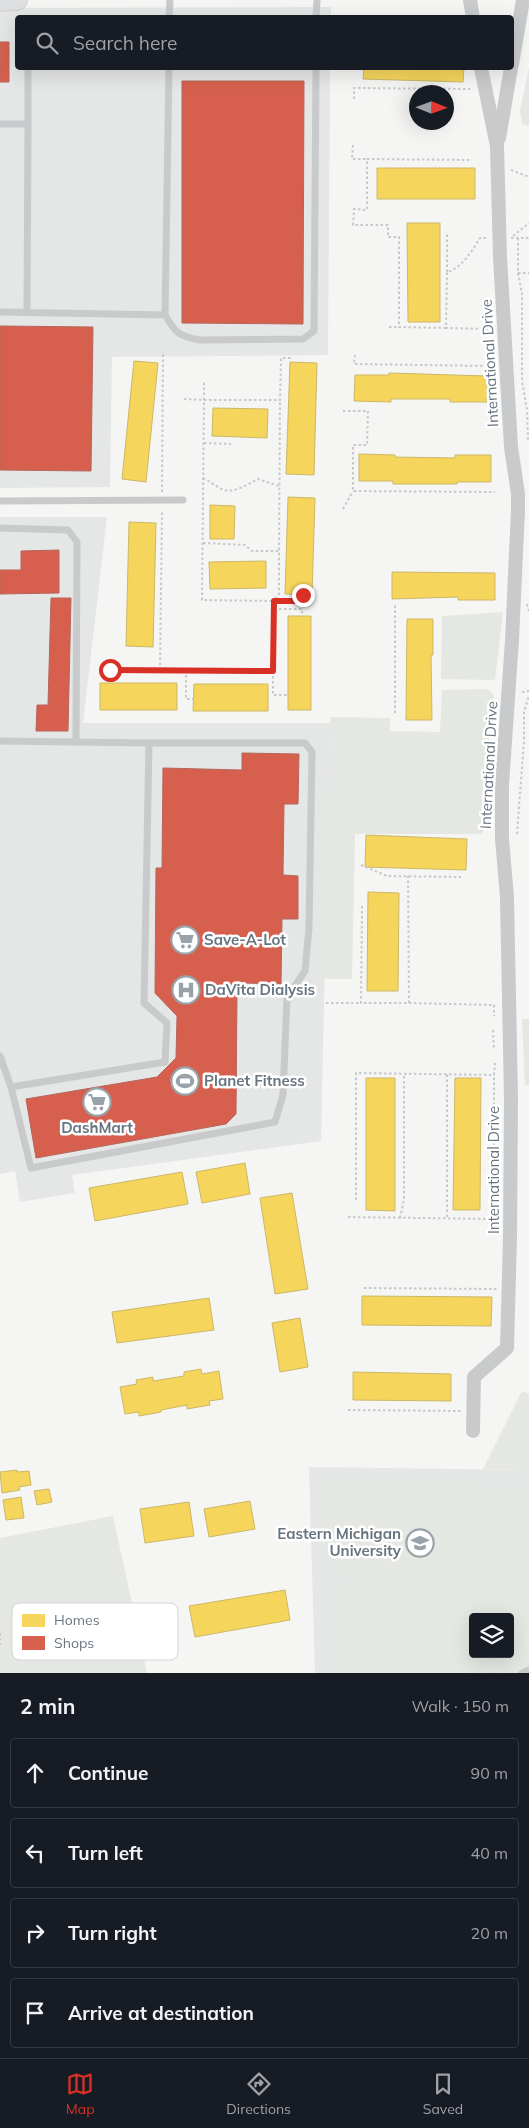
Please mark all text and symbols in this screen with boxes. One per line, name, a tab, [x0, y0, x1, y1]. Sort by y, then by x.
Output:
search box	[15, 15, 514, 70]
icon: search	[33, 29, 61, 57]
text: Search here	[73, 31, 177, 55]
north arrow	[409, 85, 454, 130]
street label: International Drive	[477, 299, 502, 428]
route end	[292, 584, 315, 607]
route start	[99, 659, 122, 682]
street label: International Drive	[476, 700, 501, 829]
supermarket icon: Save-A-Lot	[170, 925, 200, 955]
place label: Save-A-Lot	[204, 930, 286, 949]
hospital icon: DaVita Dialysis	[171, 975, 201, 1005]
place label: DaVita Dialysis	[205, 980, 315, 999]
sports icon: Planet Fitness	[170, 1066, 200, 1096]
place label: Planet Fitness	[204, 1071, 305, 1090]
supermarket icon: DashMart	[82, 1087, 112, 1117]
street label: International Drive	[484, 1106, 503, 1234]
place label: DashMart	[61, 1118, 133, 1137]
place label: Eastern Michigan University	[277, 1524, 402, 1560]
school or university icon: Eastern Michigan University	[405, 1528, 435, 1558]
legend	[12, 1603, 178, 1660]
text: Homes	[54, 1611, 100, 1629]
map controls	[469, 1613, 514, 1658]
button: layers	[469, 1613, 514, 1658]
text: Shops	[54, 1634, 94, 1652]
text: 2 min	[20, 1693, 75, 1719]
text: Walk · 150 m	[411, 1696, 509, 1716]
icon: ahead	[21, 1759, 49, 1787]
text: Continue	[68, 1761, 148, 1785]
text: 90 m	[471, 1763, 508, 1783]
icon: left	[21, 1839, 49, 1867]
text: Turn left	[68, 1841, 143, 1865]
text: 40 m	[471, 1843, 508, 1863]
icon: right	[21, 1919, 49, 1947]
text: Turn right	[68, 1921, 157, 1945]
text: 20 m	[471, 1923, 508, 1943]
icon: arrive	[21, 1999, 49, 2027]
text: Arrive at destination	[68, 2001, 254, 2025]
tab: Map	[66, 2070, 95, 2118]
tab: Directions	[226, 2070, 291, 2118]
tab: Saved	[423, 2070, 463, 2118]

